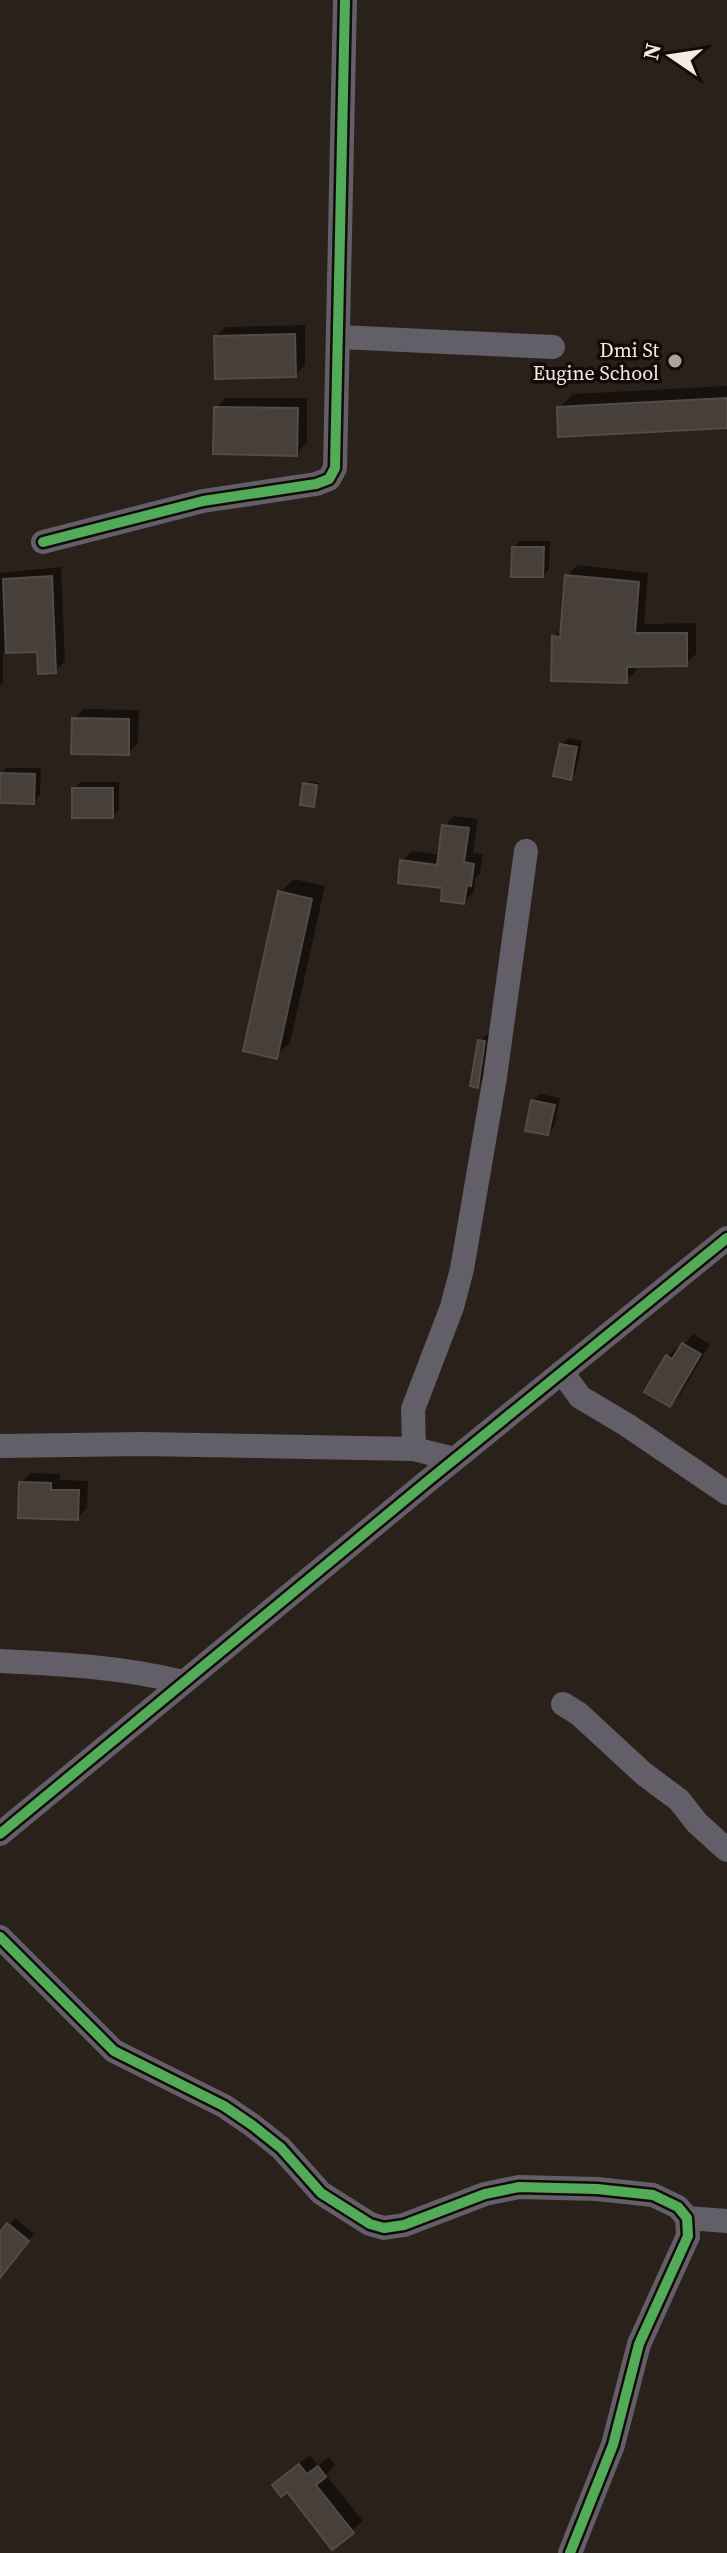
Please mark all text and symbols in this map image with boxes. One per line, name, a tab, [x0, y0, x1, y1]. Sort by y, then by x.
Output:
north arrow	[631, 16, 711, 96]
text: N	[635, 40, 668, 63]
place label: Dmi St Eugine School	[533, 336, 659, 387]
marker: Dmi St Eugine School	[666, 352, 684, 370]

